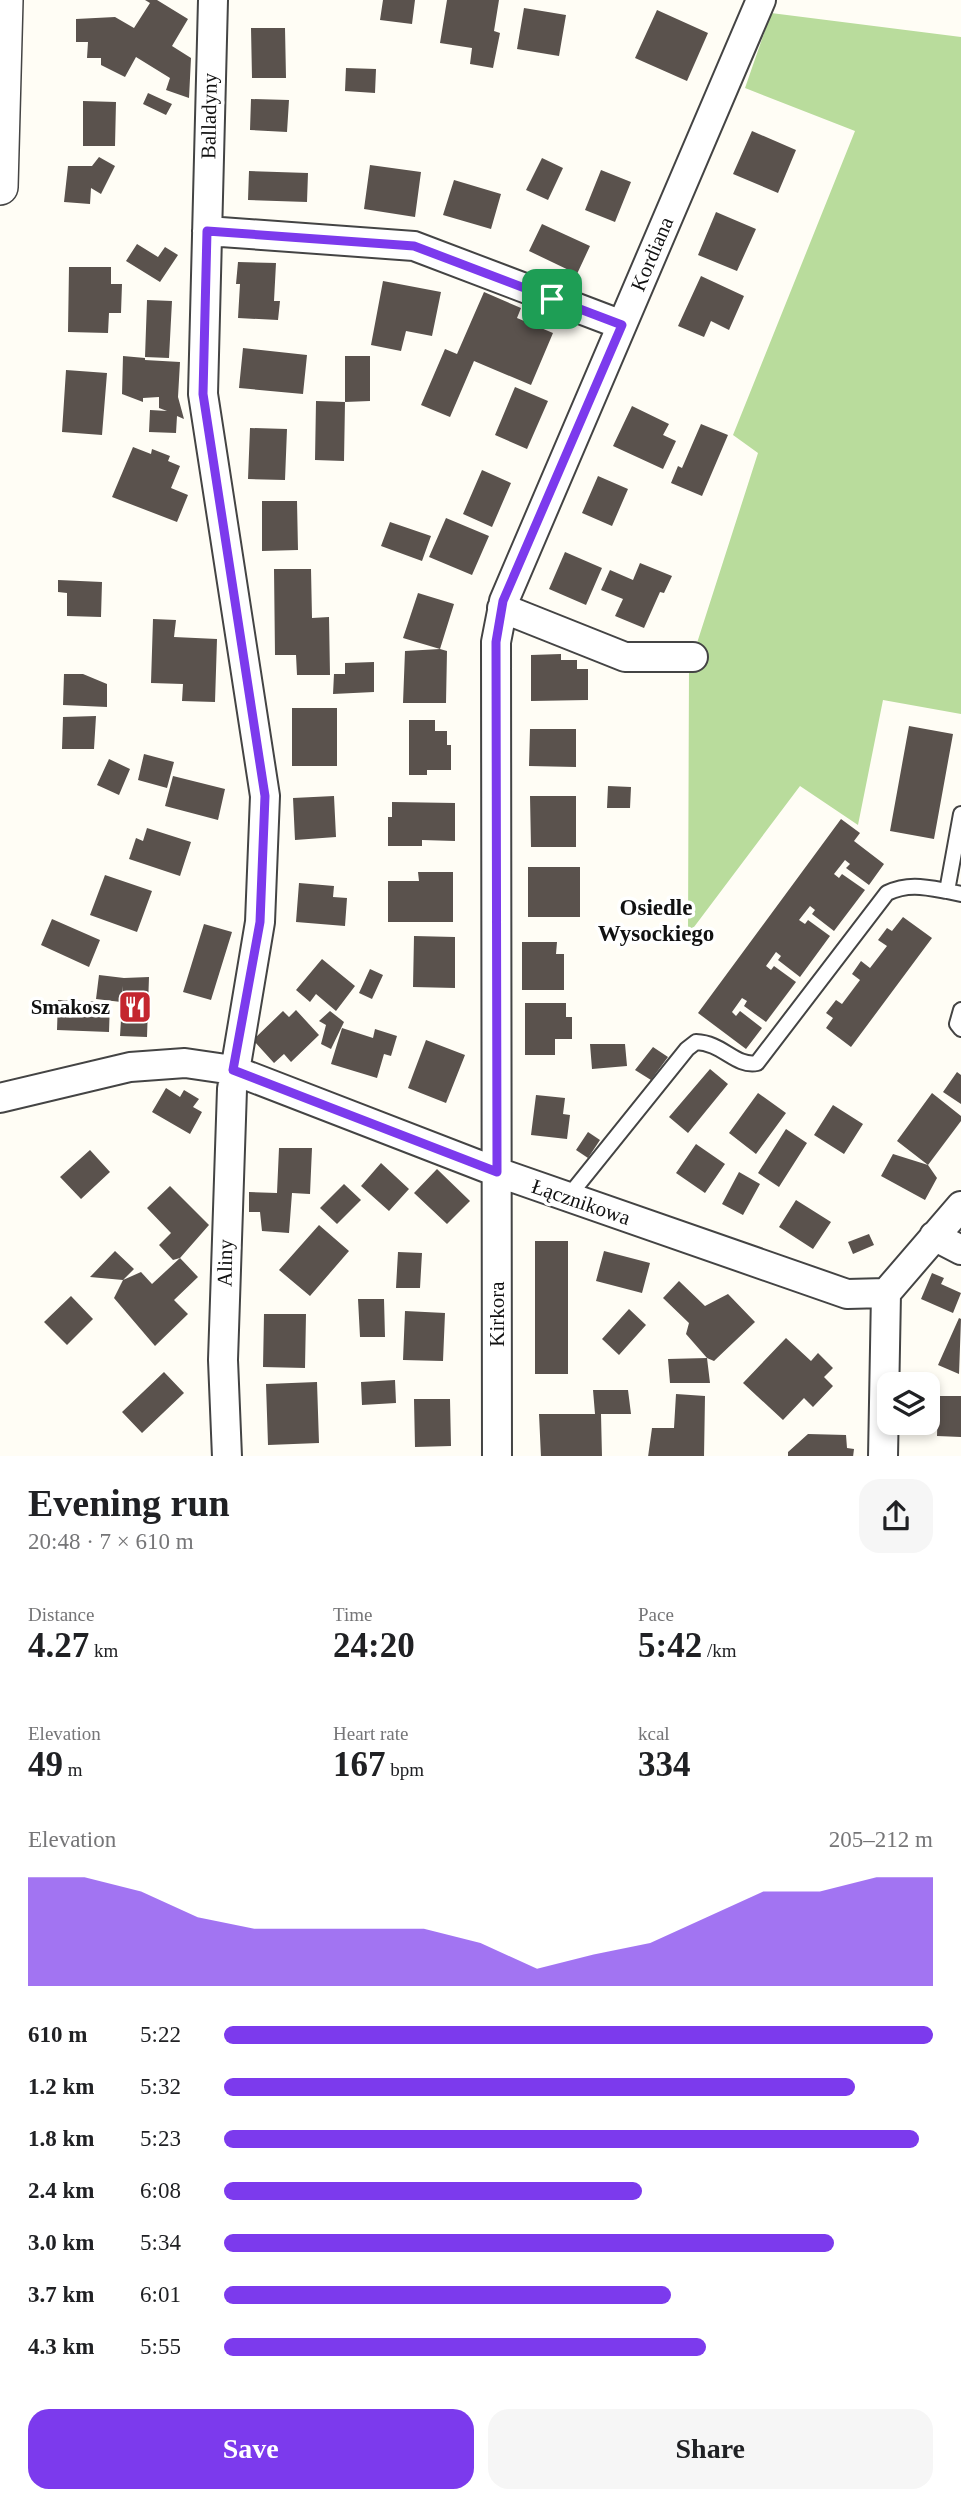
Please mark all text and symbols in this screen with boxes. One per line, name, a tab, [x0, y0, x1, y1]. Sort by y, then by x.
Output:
street label: Balladyny	[196, 72, 222, 159]
street label: Kordiana	[626, 213, 679, 295]
pin	[522, 269, 582, 329]
icon: arrive	[533, 280, 571, 318]
district label: Osiedle Wysockiego	[598, 895, 714, 946]
restaurant icon: Smakosz	[116, 988, 154, 1026]
place label: Smakosz	[31, 995, 110, 1019]
street label: Łącznikowa	[529, 1174, 634, 1230]
street label: Aliny	[213, 1238, 237, 1287]
street label: Kirkora	[485, 1281, 509, 1347]
map controls	[877, 1372, 940, 1435]
button: layers	[877, 1372, 940, 1435]
button: share	[859, 1479, 933, 1553]
text: Evening run	[28, 1482, 230, 1524]
text: 20:48 · 7 × 610 m	[28, 1529, 194, 1554]
text: Distance	[28, 1604, 94, 1625]
text: Time	[333, 1604, 372, 1625]
text: Pace	[638, 1604, 674, 1625]
text: 4.27	[28, 1626, 89, 1665]
text: 24:20	[333, 1626, 415, 1665]
text: 5:42	[638, 1626, 702, 1665]
text: km	[89, 1640, 118, 1661]
text: /km	[702, 1640, 736, 1661]
text: Elevation	[28, 1723, 101, 1744]
text: Heart rate	[333, 1723, 408, 1744]
text: kcal	[638, 1723, 670, 1744]
text: 49	[28, 1745, 63, 1784]
text: 167	[333, 1745, 386, 1784]
text: 334	[638, 1745, 691, 1784]
text: m	[63, 1759, 83, 1780]
text: bpm	[386, 1759, 424, 1780]
text: Elevation	[28, 1827, 116, 1852]
text: 205–212 m	[829, 1827, 933, 1852]
text: 610 m	[28, 2022, 87, 2047]
text: 5:22	[140, 2022, 181, 2047]
text: 1.2 km	[28, 2074, 94, 2099]
text: 5:32	[140, 2074, 181, 2099]
text: 1.8 km	[28, 2126, 94, 2151]
text: 5:23	[140, 2126, 181, 2151]
text: 2.4 km	[28, 2178, 94, 2203]
text: 6:08	[140, 2178, 181, 2203]
text: 3.0 km	[28, 2230, 94, 2255]
text: 5:34	[140, 2230, 181, 2255]
text: 3.7 km	[28, 2282, 94, 2307]
text: 6:01	[140, 2282, 181, 2307]
text: 4.3 km	[28, 2334, 94, 2359]
text: 5:55	[140, 2334, 181, 2359]
button: Save	[28, 2409, 474, 2489]
button: Share	[488, 2409, 933, 2489]

